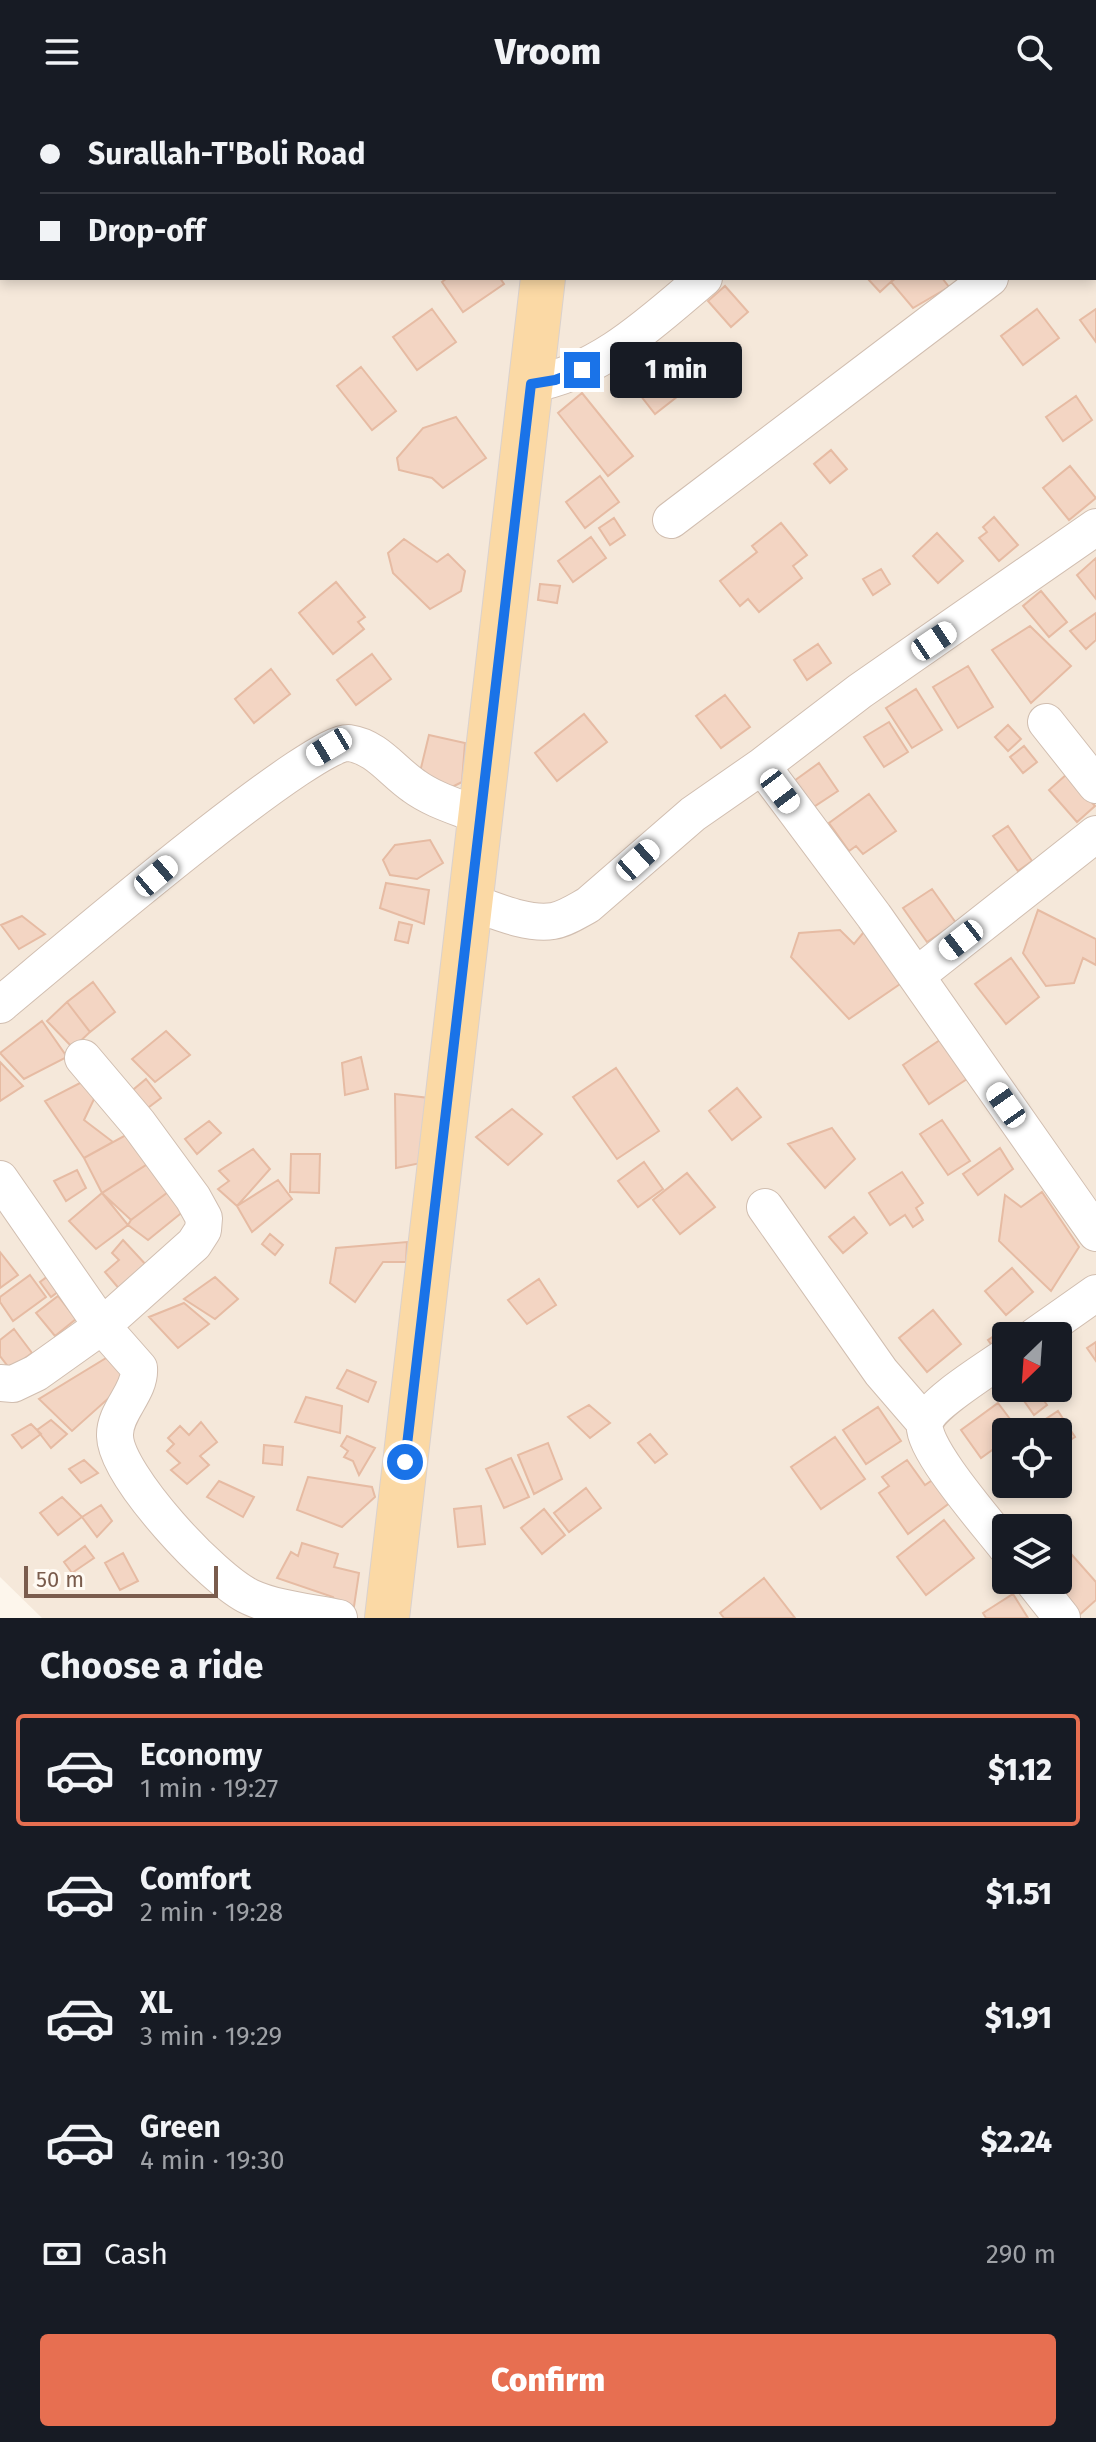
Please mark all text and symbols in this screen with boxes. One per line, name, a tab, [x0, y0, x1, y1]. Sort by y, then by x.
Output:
icon: menu	[40, 30, 84, 74]
text: Vroom	[495, 30, 601, 74]
icon: search	[1012, 30, 1056, 74]
text: Surallah-T'Boli Road	[88, 136, 365, 172]
text: Drop-off	[88, 213, 205, 249]
callout: 1 min	[610, 342, 742, 398]
route end	[564, 352, 600, 388]
text: 1 min	[645, 354, 707, 385]
car	[907, 618, 961, 664]
car	[302, 724, 356, 770]
car	[756, 765, 804, 817]
car	[612, 835, 664, 885]
car	[130, 851, 182, 901]
car	[935, 916, 987, 964]
car	[982, 1078, 1030, 1132]
north arrow	[992, 1322, 1072, 1402]
map controls	[992, 1322, 1072, 1594]
button: locate	[992, 1418, 1072, 1498]
route start	[387, 1444, 423, 1480]
button: layers	[992, 1514, 1072, 1594]
scale bar	[24, 1562, 218, 1598]
text: 50 m	[36, 1566, 84, 1593]
text: Choose a ride	[40, 1644, 263, 1688]
icon: car	[44, 1734, 116, 1806]
text: Economy	[140, 1737, 262, 1773]
text: $1.12	[988, 1752, 1052, 1788]
text: 1 min · 19:27	[140, 1773, 278, 1804]
icon: car	[44, 1858, 116, 1930]
text: Comfort	[140, 1861, 251, 1897]
text: $1.51	[986, 1876, 1052, 1912]
text: 2 min · 19:28	[140, 1897, 283, 1928]
icon: car	[44, 1982, 116, 2054]
text: XL	[140, 1985, 173, 2021]
text: $1.91	[985, 2000, 1052, 2036]
text: 3 min · 19:29	[140, 2021, 282, 2052]
icon: car	[44, 2106, 116, 2178]
text: Green	[140, 2109, 221, 2145]
text: $2.24	[981, 2124, 1052, 2160]
text: 4 min · 19:30	[140, 2145, 284, 2176]
icon: cash	[40, 2232, 84, 2276]
text: Cash	[104, 2236, 168, 2272]
text: 290 m	[986, 2239, 1056, 2270]
button: Confirm	[40, 2334, 1056, 2426]

